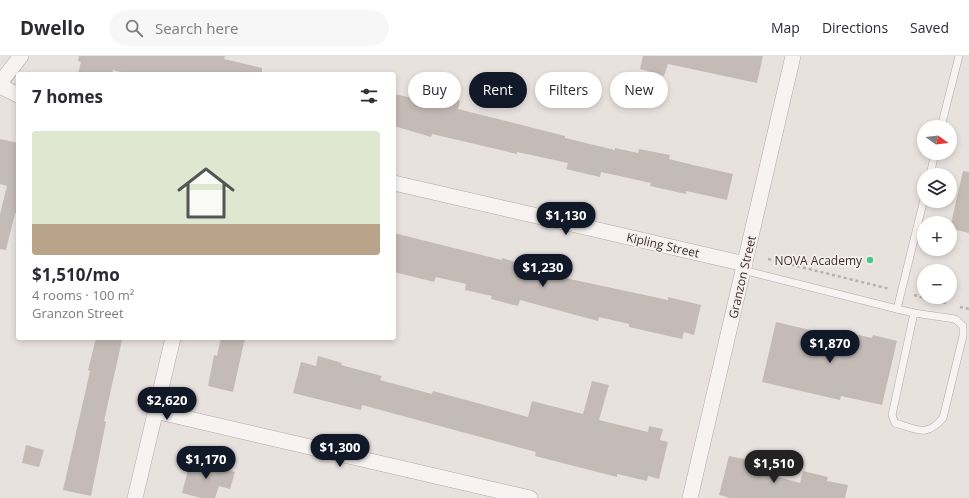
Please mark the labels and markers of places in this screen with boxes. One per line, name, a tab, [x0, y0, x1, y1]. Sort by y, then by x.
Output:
pin: $1,130	[533, 202, 599, 236]
place label: NOVA Academy	[775, 252, 863, 269]
pin: $1,230	[510, 254, 576, 288]
marker: NOVA Academy	[865, 255, 875, 265]
pin: $1,870	[797, 330, 863, 364]
pin: $2,620	[134, 387, 200, 421]
pin: $1,300	[307, 434, 373, 468]
pin: $1,170	[173, 446, 239, 480]
pin: $1,510	[741, 450, 807, 484]

